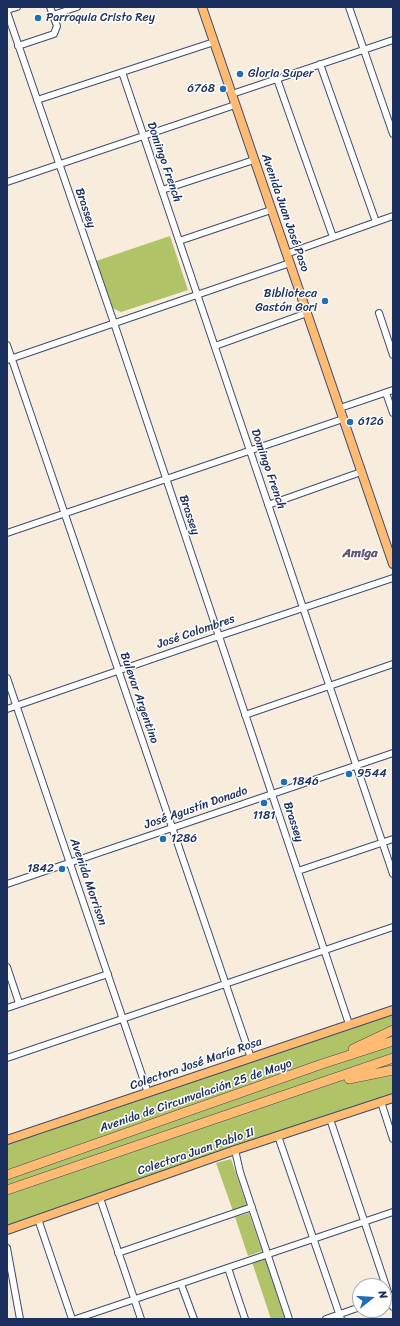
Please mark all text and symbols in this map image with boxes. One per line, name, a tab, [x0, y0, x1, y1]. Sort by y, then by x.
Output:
place label: Parroquia Cristo Rey	[46, 11, 155, 25]
marker: Parroquia Cristo Rey	[33, 13, 43, 23]
place label: Gloria Super	[248, 67, 314, 81]
marker: Gloria Super	[235, 69, 245, 79]
place label: 6768	[187, 82, 215, 96]
marker: 6768	[218, 84, 228, 94]
street label: Domingo French	[144, 120, 184, 204]
street label: Avenida Juan José Paso	[258, 152, 312, 274]
street label: Brassey	[71, 186, 99, 230]
place label: Biblioteca Gastón Gori	[255, 287, 317, 315]
marker: Biblioteca Gastón Gori	[320, 296, 330, 306]
place label: 6126	[358, 415, 384, 429]
marker: 6126	[345, 417, 355, 427]
street label: Domingo French	[248, 427, 288, 511]
street label: Brassey	[175, 493, 203, 537]
district label: Amiga	[342, 546, 378, 562]
street label: José Colombres	[155, 612, 237, 652]
street label: Bulevar Argentino	[117, 650, 161, 746]
place label: 9544	[357, 767, 387, 781]
marker: 9544	[344, 769, 354, 779]
place label: 1846	[292, 775, 319, 789]
marker: 1846	[279, 777, 289, 787]
street label: José Agustín Donado	[143, 784, 249, 832]
marker: 1181	[259, 798, 269, 808]
street label: Brassey	[280, 800, 306, 844]
place label: 1181	[253, 809, 275, 823]
place label: 1286	[171, 832, 197, 846]
marker: 1286	[158, 834, 168, 844]
street label: Avenida Morrison	[66, 837, 110, 927]
place label: 1842	[27, 862, 54, 876]
marker: 1842	[57, 864, 67, 874]
street label: Colectora José María Rosa	[128, 1035, 264, 1093]
street label: Avenida de Circunvalación 25 de Mayo	[98, 1056, 294, 1136]
street label: Colectora Juan Pablo II	[136, 1125, 256, 1179]
north arrow	[352, 1278, 392, 1318]
text: N	[373, 1288, 393, 1301]

